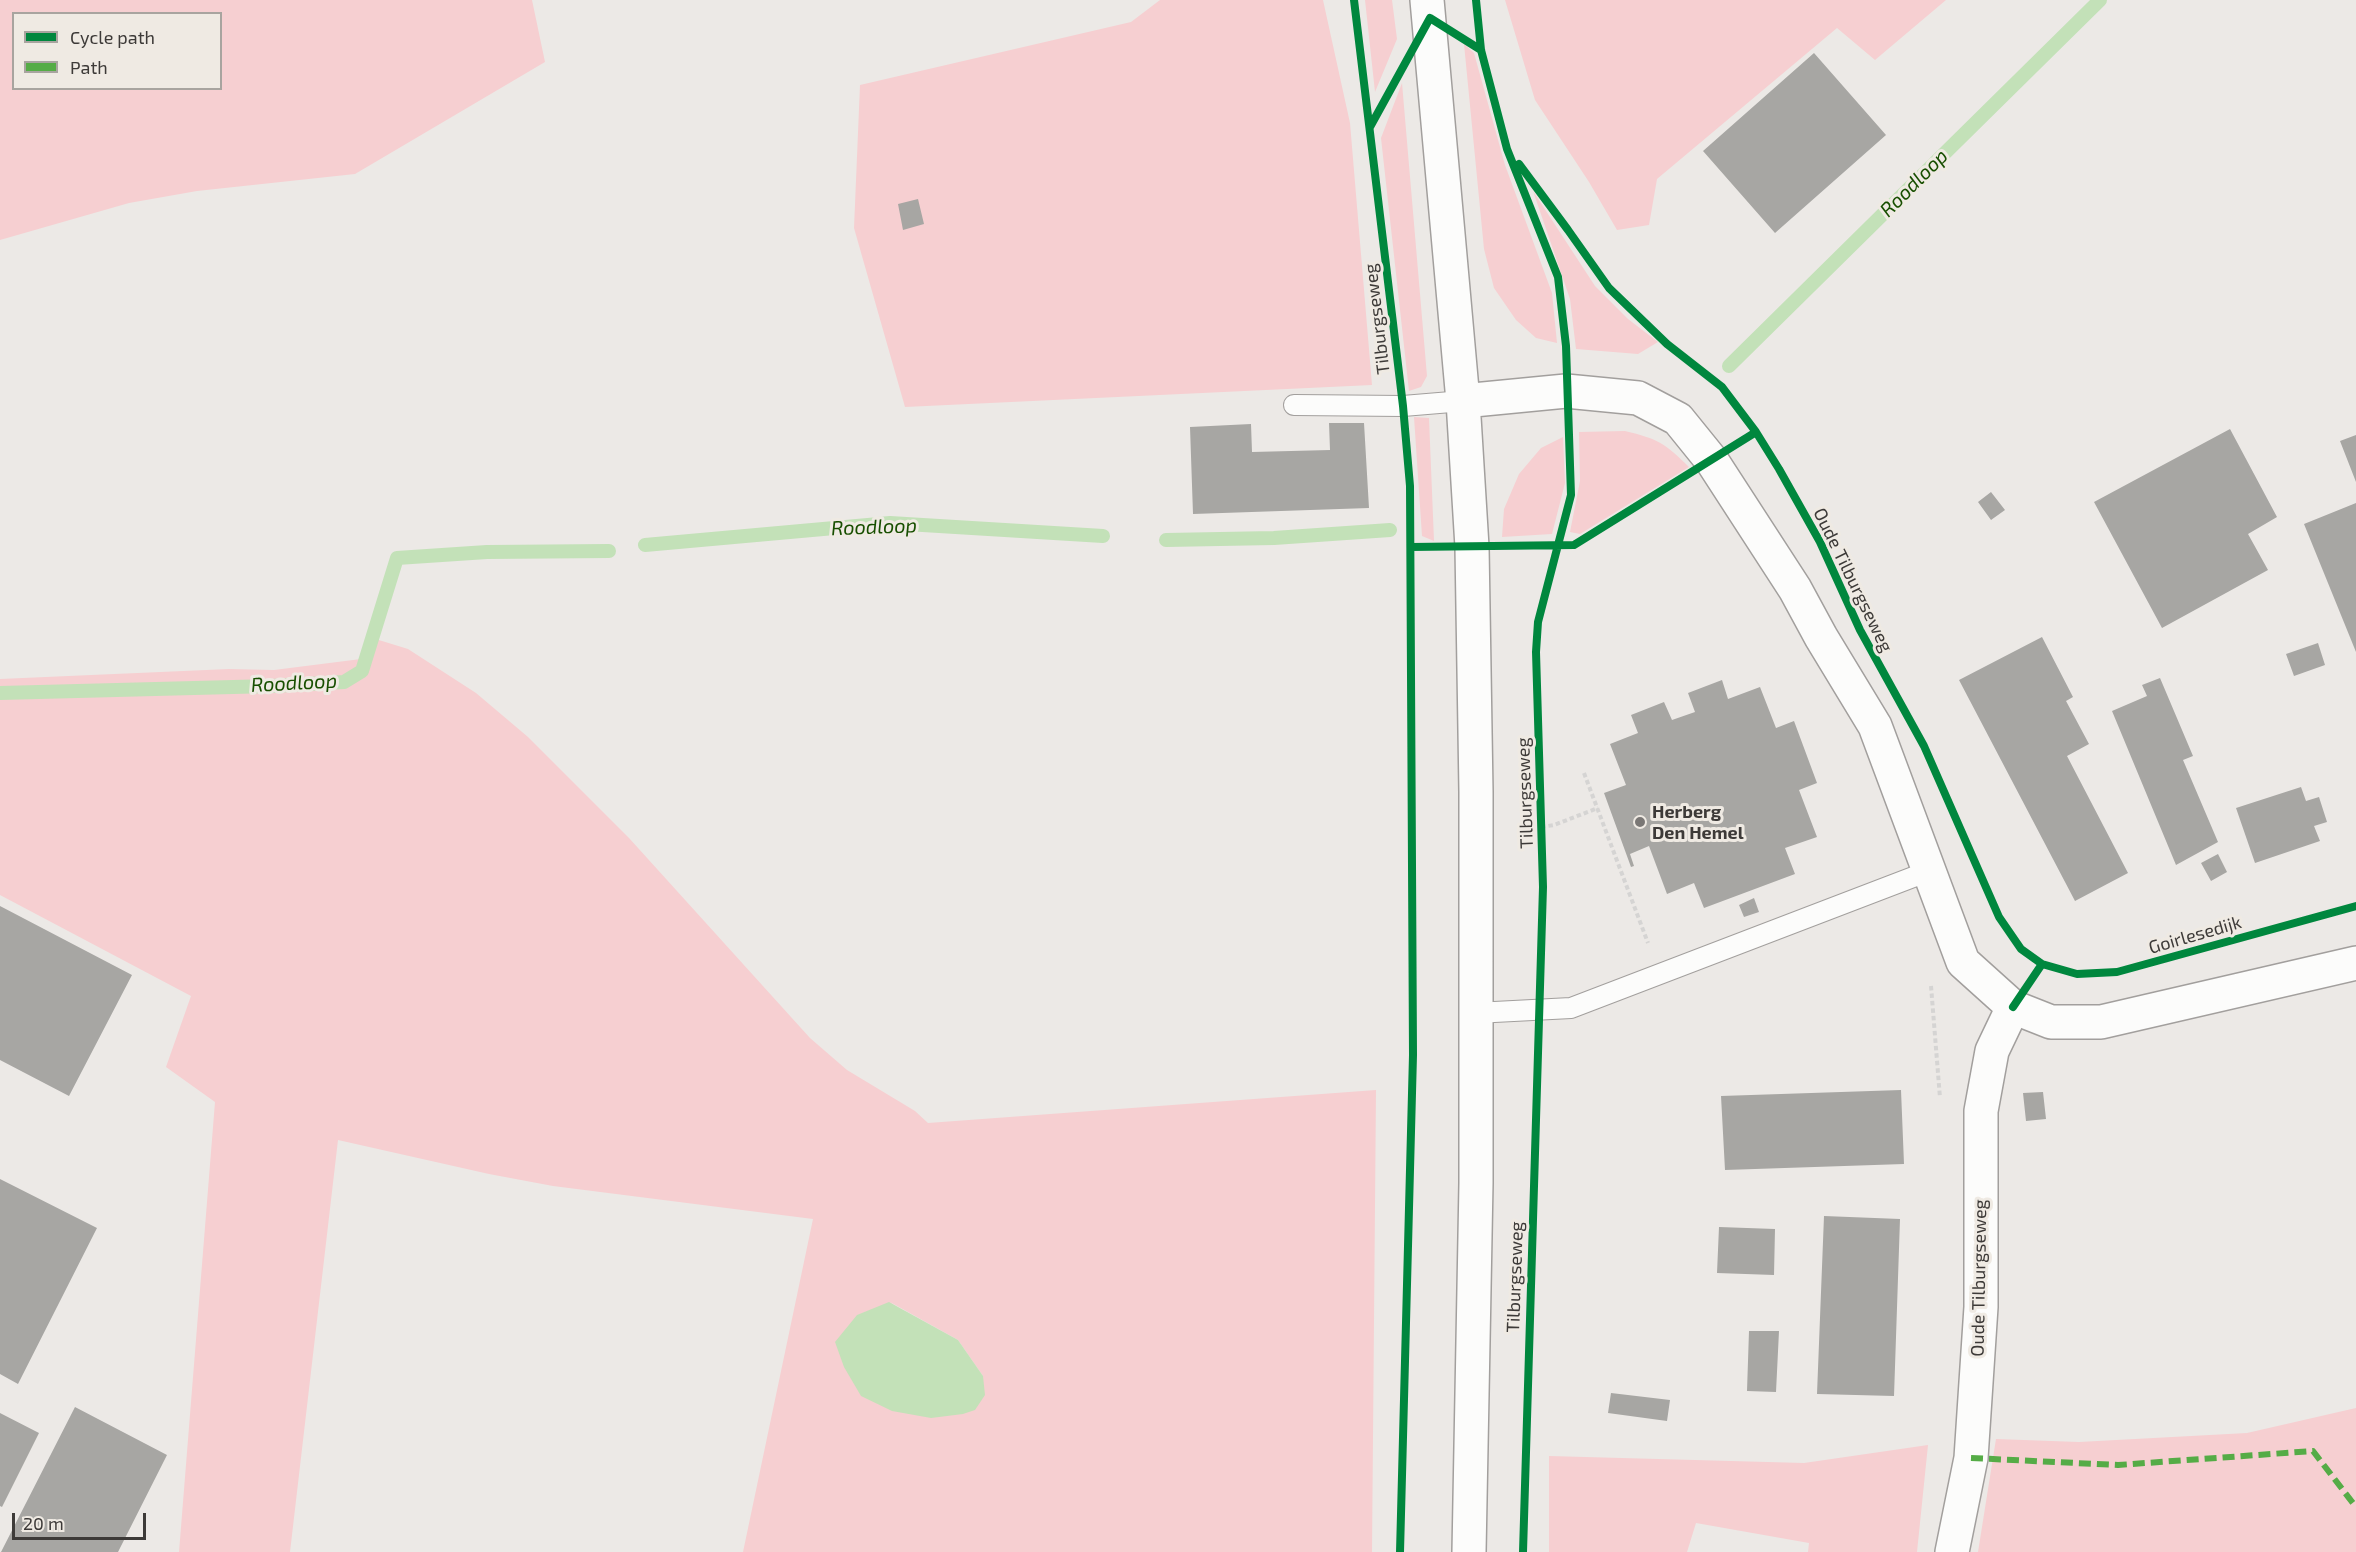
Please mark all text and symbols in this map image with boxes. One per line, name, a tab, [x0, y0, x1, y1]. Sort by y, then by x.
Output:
legend	[12, 12, 222, 90]
text: Cycle path	[70, 26, 155, 48]
text: Path	[70, 56, 108, 78]
water label: Roodloop	[1875, 144, 1953, 222]
street label: Tilburgseweg	[1359, 262, 1395, 376]
street label: Oude Tilburgseweg	[1809, 504, 1897, 656]
water label: Roodloop	[831, 514, 917, 540]
water label: Roodloop	[250, 669, 338, 697]
street label: Tilburgseweg	[1512, 737, 1538, 849]
place label: Herberg Den Hemel	[1652, 801, 1744, 844]
marker: Herberg Den Hemel	[1633, 815, 1647, 829]
street label: Goirlesedijk	[2146, 911, 2244, 959]
street label: Oude Tilburgseweg	[1967, 1199, 1991, 1357]
street label: Tilburgseweg	[1502, 1221, 1528, 1333]
scale bar	[15, 1501, 148, 1539]
text: 20 m	[23, 1512, 64, 1534]

